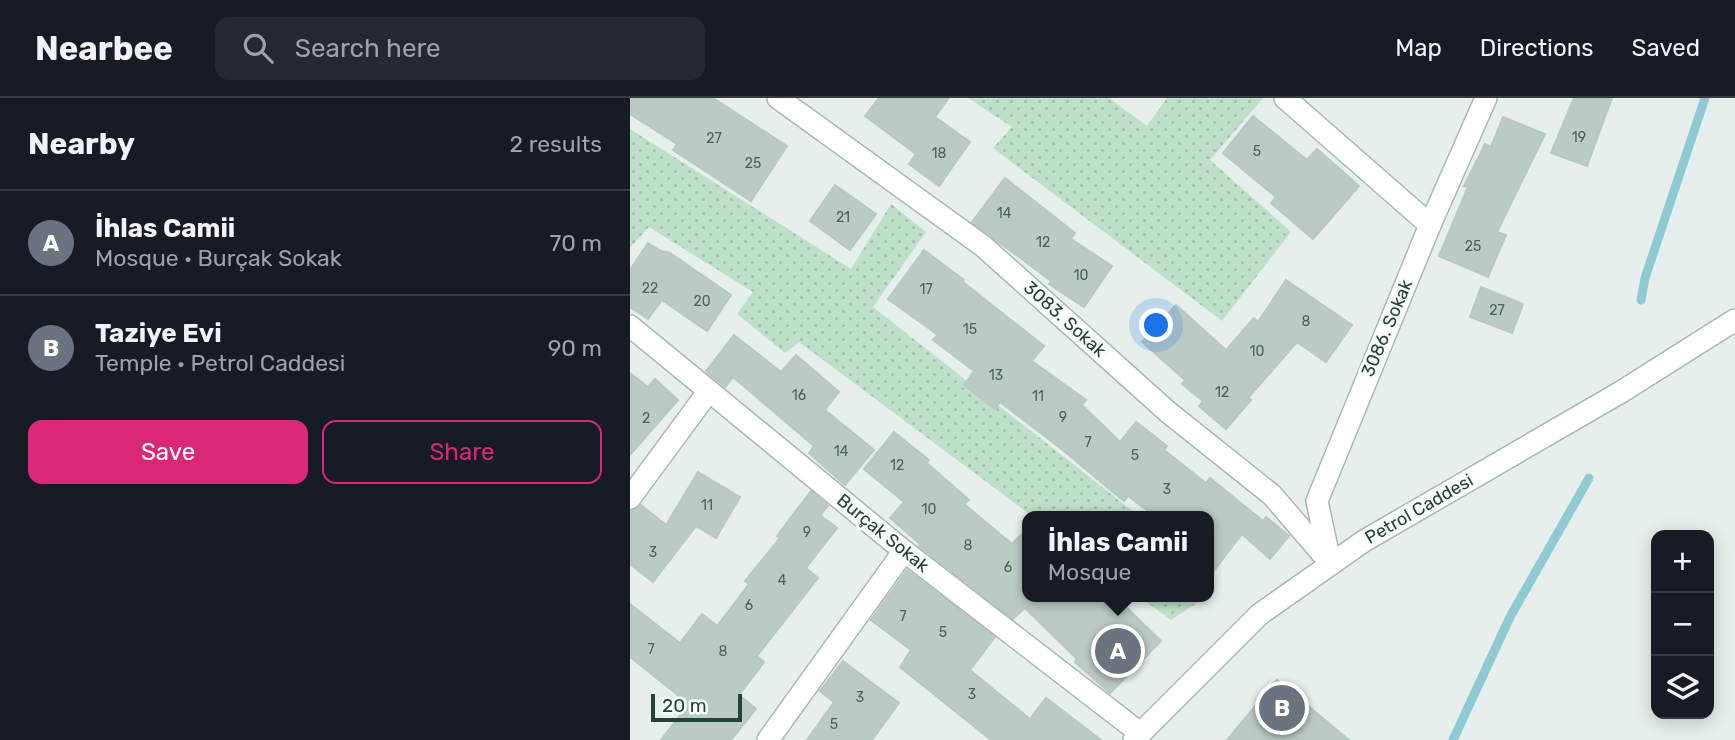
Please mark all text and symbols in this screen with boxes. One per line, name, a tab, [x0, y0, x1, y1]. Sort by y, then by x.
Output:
search box	[215, 17, 705, 80]
text: Nearbee	[35, 29, 173, 68]
icon: search	[239, 29, 277, 67]
text: Search here	[295, 33, 441, 64]
text: Map	[1395, 34, 1442, 62]
text: Directions	[1480, 34, 1593, 62]
text: Saved	[1631, 34, 1700, 62]
text: Nearby	[28, 126, 135, 162]
house number: 19	[1572, 129, 1586, 146]
text: 2 results	[510, 130, 602, 158]
house number: 27	[706, 130, 722, 147]
house number: 5	[1253, 143, 1261, 160]
house number: 18	[932, 145, 947, 162]
house number: 25	[745, 155, 761, 172]
house number: 14	[997, 205, 1012, 222]
house number: 21	[836, 209, 850, 226]
text: İhlas Camii	[95, 213, 235, 244]
text: A	[43, 229, 59, 257]
text: 70 m	[550, 229, 602, 257]
house number: 12	[1036, 234, 1050, 251]
house number: 25	[1465, 238, 1481, 255]
text: Mosque · Burçak Sokak	[95, 244, 342, 272]
house number: 10	[1074, 267, 1089, 284]
street label: 3086. Sokak	[1357, 275, 1418, 380]
street label: 3083. Sokak	[1019, 276, 1111, 362]
house number: 22	[642, 280, 658, 297]
house number: 17	[919, 281, 933, 298]
house number: 20	[693, 293, 711, 310]
house number: 27	[1489, 302, 1505, 319]
your location	[1139, 308, 1173, 342]
house number: 8	[1302, 313, 1311, 330]
text: Taziye Evi	[95, 318, 222, 349]
house number: 15	[963, 321, 977, 338]
text: B	[43, 334, 59, 362]
text: 90 m	[548, 334, 602, 362]
house number: 10	[1250, 343, 1265, 360]
text: Temple · Petrol Caddesi	[95, 349, 345, 377]
house number: 13	[989, 367, 1003, 384]
house number: 12	[1215, 384, 1229, 401]
house number: 16	[792, 387, 806, 404]
house number: 11	[1032, 388, 1044, 405]
house number: 9	[1059, 409, 1067, 426]
house number: 2	[642, 410, 650, 427]
button: Save	[28, 420, 308, 484]
button: Share	[322, 420, 602, 484]
house number: 7	[1084, 434, 1092, 451]
house number: 14	[834, 443, 849, 460]
house number: 5	[1131, 447, 1139, 464]
house number: 12	[890, 457, 904, 474]
street label: Petrol Caddesi	[1361, 469, 1477, 549]
house number: 3	[1163, 481, 1171, 498]
street label: Burçak Sokak	[832, 489, 934, 577]
house number: 11	[701, 497, 713, 514]
house number: 10	[922, 501, 937, 518]
popup	[1022, 511, 1214, 602]
house number: 9	[803, 524, 811, 541]
text: İhlas Camii	[1048, 527, 1188, 558]
map controls	[1651, 530, 1714, 719]
button: +	[1651, 530, 1714, 593]
house number: 8	[964, 537, 973, 554]
house number: 3	[649, 544, 657, 561]
text: Mosque	[1048, 558, 1131, 586]
house number: 6	[1004, 559, 1012, 576]
house number: 4	[778, 572, 787, 589]
button: −	[1651, 593, 1714, 656]
house number: 6	[745, 597, 753, 614]
house number: 7	[899, 608, 907, 625]
house number: 5	[939, 624, 947, 641]
pin: A	[1095, 625, 1141, 677]
house number: 7	[647, 641, 655, 658]
house number: 8	[719, 643, 728, 660]
button: layers	[1651, 656, 1714, 719]
pin: B	[1259, 682, 1305, 734]
house number: 3	[968, 686, 976, 703]
house number: 3	[856, 689, 864, 706]
scale bar	[651, 691, 742, 723]
text: 20 m	[662, 694, 707, 717]
house number: 5	[830, 716, 838, 733]

